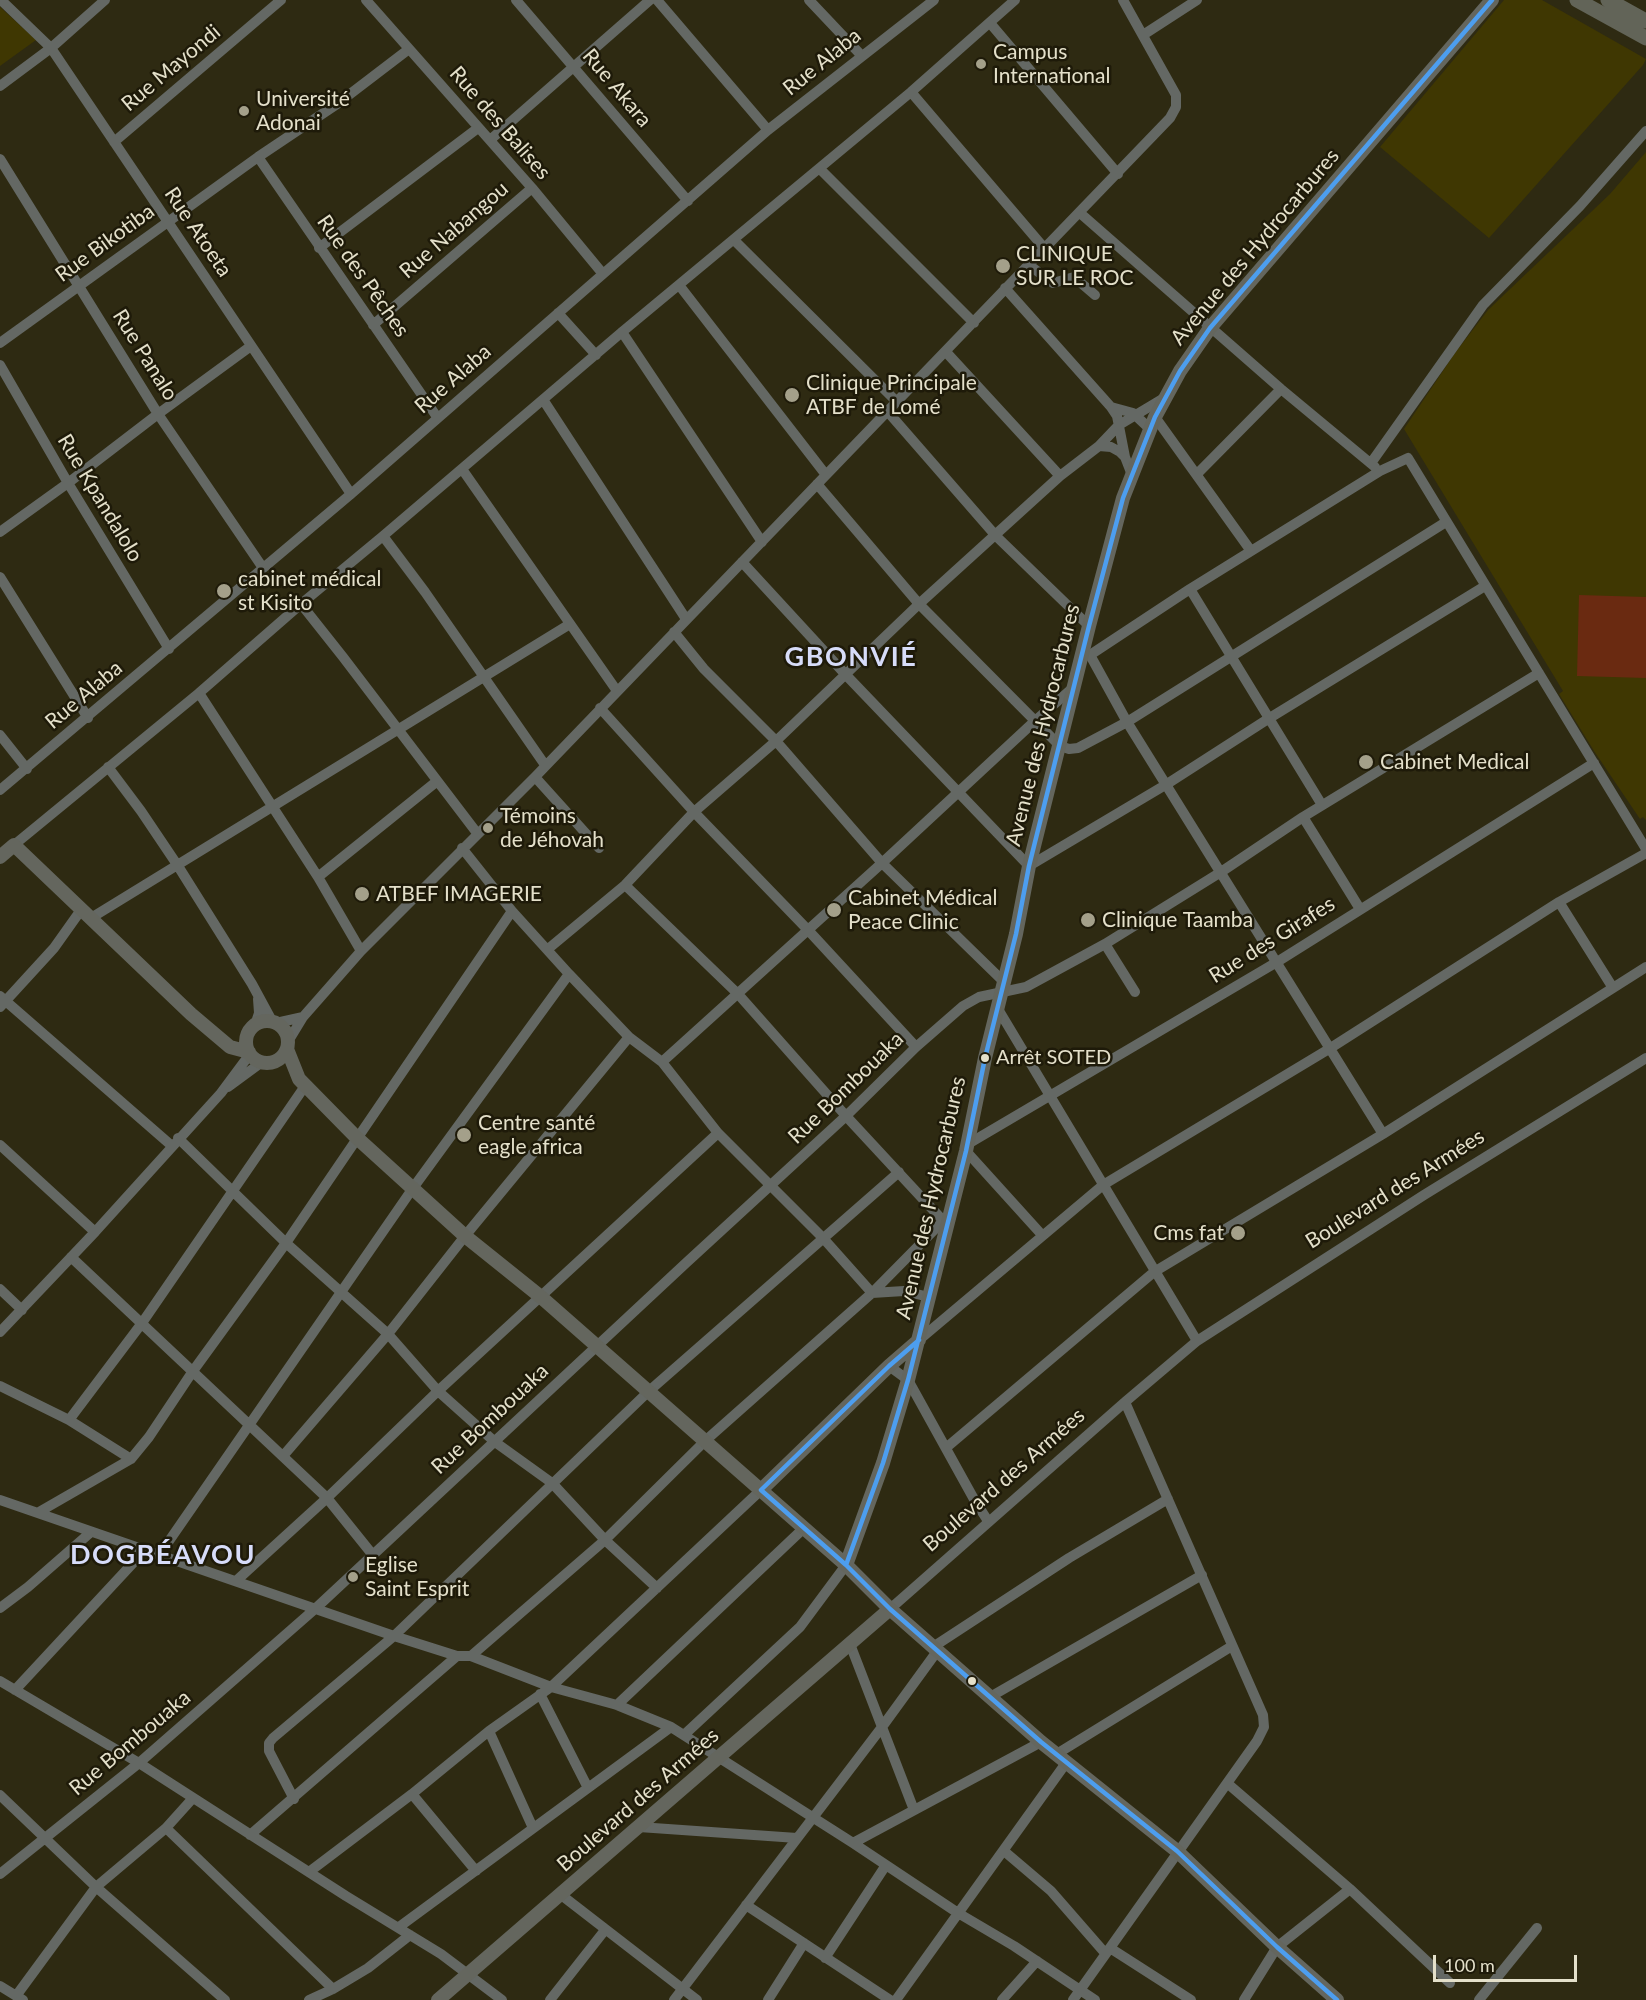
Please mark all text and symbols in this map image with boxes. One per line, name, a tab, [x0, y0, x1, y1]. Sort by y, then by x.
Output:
street label: Rue Mayondi	[116, 19, 226, 117]
street label: Rue Alaba	[778, 23, 866, 101]
place label: Campus International	[993, 39, 1110, 89]
street label: Rue Akara	[577, 44, 657, 132]
marker: Campus International	[974, 57, 988, 71]
street label: Rue des Balises	[444, 61, 556, 185]
place label: Université Adonai	[256, 86, 350, 136]
marker: Université Adonai	[237, 104, 251, 118]
street label: Avenue des Hydrocarbures	[1166, 144, 1344, 350]
street label: Rue Nabangou	[395, 176, 513, 284]
street label: Rue Atoeta	[159, 182, 237, 282]
street label: Rue Bikotiba	[51, 199, 159, 287]
street label: Rue des Pêches	[312, 210, 414, 342]
place label: CLINIQUE SUR LE ROC	[1016, 241, 1134, 291]
marker: CLINIQUE SUR LE ROC	[994, 257, 1012, 275]
street label: Rue Panalo	[107, 305, 183, 405]
street label: Rue Alaba	[410, 339, 496, 419]
place label: Clinique Principale ATBF de Lomé	[806, 370, 977, 420]
marker: Clinique Principale ATBF de Lomé	[783, 386, 801, 404]
street label: Rue Kpandalolo	[52, 430, 148, 566]
place label: cabinet médical st Kisito	[238, 566, 381, 616]
marker: cabinet médical st Kisito	[215, 582, 233, 600]
street label: Avenue des Hydrocarbures	[1001, 601, 1085, 849]
district label: GBONVIÉ	[785, 641, 917, 673]
street label: Rue Alaba	[40, 656, 128, 734]
place label: Cabinet Medical	[1380, 749, 1529, 775]
marker: Cabinet Medical	[1357, 753, 1375, 771]
place label: Témoins de Jéhovah	[500, 803, 604, 853]
marker: Témoins de Jéhovah	[481, 821, 495, 835]
place label: ATBEF IMAGERIE	[376, 881, 542, 907]
marker: ATBEF IMAGERIE	[353, 885, 371, 903]
place label: Cabinet Médical Peace Clinic	[848, 885, 997, 935]
street label: Rue des Girafes	[1204, 891, 1340, 989]
marker: Cabinet Médical Peace Clinic	[825, 901, 843, 919]
place label: Clinique Taamba	[1102, 907, 1253, 933]
marker: Clinique Taamba	[1079, 911, 1097, 929]
street label: Rue Bombouaka	[783, 1027, 909, 1149]
place label: Arrêt SOTED	[996, 1046, 1111, 1070]
marker: Arrêt SOTED	[979, 1052, 991, 1064]
street label: Avenue des Hydrocarbures	[891, 1074, 971, 1322]
place label: Centre santé eagle africa	[478, 1110, 595, 1160]
street label: Boulevard des Armées	[1301, 1124, 1489, 1254]
marker: Centre santé eagle africa	[455, 1126, 473, 1144]
place label: Cms fat	[1153, 1220, 1224, 1246]
marker: Cms fat	[1229, 1224, 1247, 1242]
street label: Rue Bombouaka	[426, 1358, 554, 1480]
street label: Boulevard des Armées	[918, 1403, 1090, 1557]
district label: DOGBÉAVOU	[70, 1539, 256, 1571]
place label: Eglise Saint Esprit	[365, 1552, 469, 1602]
marker: Eglise Saint Esprit	[346, 1570, 360, 1584]
unlabelled marker	[966, 1675, 978, 1687]
street label: Rue Bombouaka	[64, 1685, 196, 1801]
street label: Boulevard des Armées	[552, 1723, 724, 1877]
scale bar	[1436, 1943, 1580, 1981]
text: 100 m	[1444, 1954, 1495, 1976]

